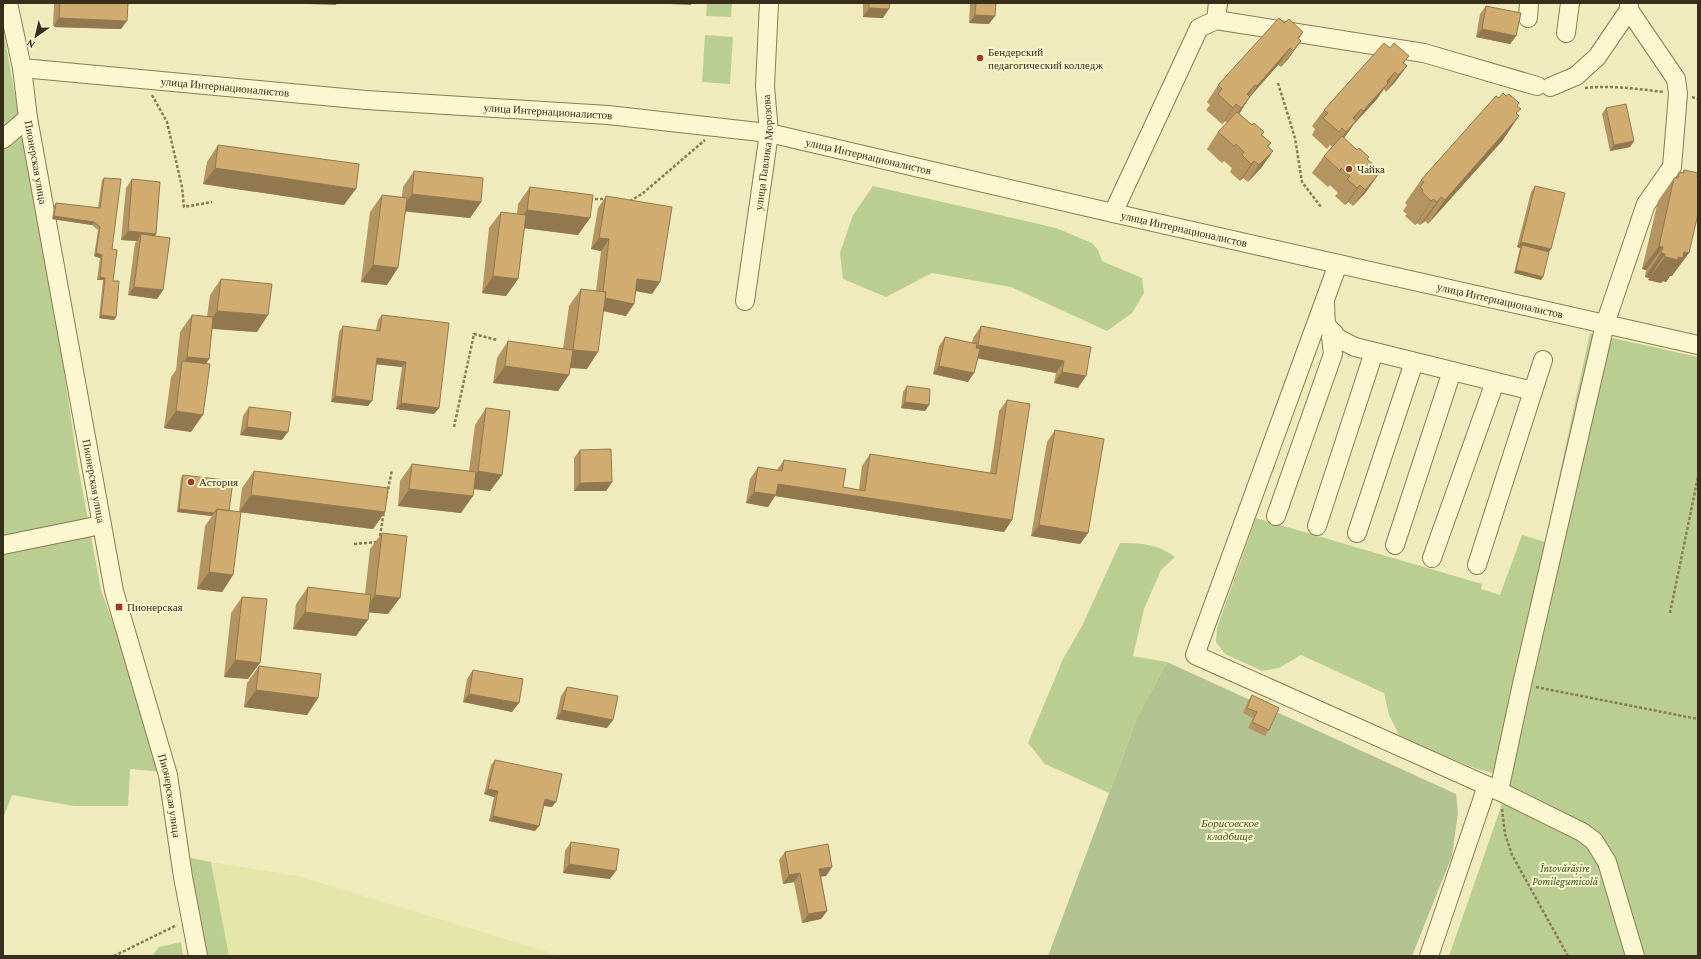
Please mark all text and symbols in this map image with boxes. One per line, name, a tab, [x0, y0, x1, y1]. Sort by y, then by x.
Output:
north arrow	[16, 16, 56, 56]
text: N	[24, 37, 37, 51]
place label: Бендерский педагогический колледж	[988, 46, 1103, 71]
marker: Бендерский педагогический колледж	[975, 53, 985, 63]
street label: улица Интернационалистов	[160, 75, 290, 99]
street label: улица Павлика Морозова	[752, 94, 775, 211]
street label: улица Интернационалистов	[483, 101, 613, 121]
street label: Пионерская улица	[23, 120, 50, 205]
street label: улица Интернационалистов	[804, 136, 933, 177]
place label: Чайка	[1357, 163, 1385, 175]
marker: Чайка	[1344, 164, 1354, 174]
street label: улица Интернационалистов	[1120, 209, 1248, 249]
street label: улица Интернационалистов	[1436, 280, 1564, 320]
street label: Пионерская улица	[81, 438, 108, 524]
place label: Астория	[199, 476, 238, 488]
marker: Астория	[186, 477, 196, 487]
place label: Пионерская	[127, 601, 183, 613]
marker: Пионерская	[114, 602, 124, 612]
street label: Пионерская улица	[156, 752, 183, 838]
park label: Борисовское кладбище	[1200, 817, 1259, 842]
park label: Întovărășire Pomilegumicolă	[1532, 862, 1599, 888]

